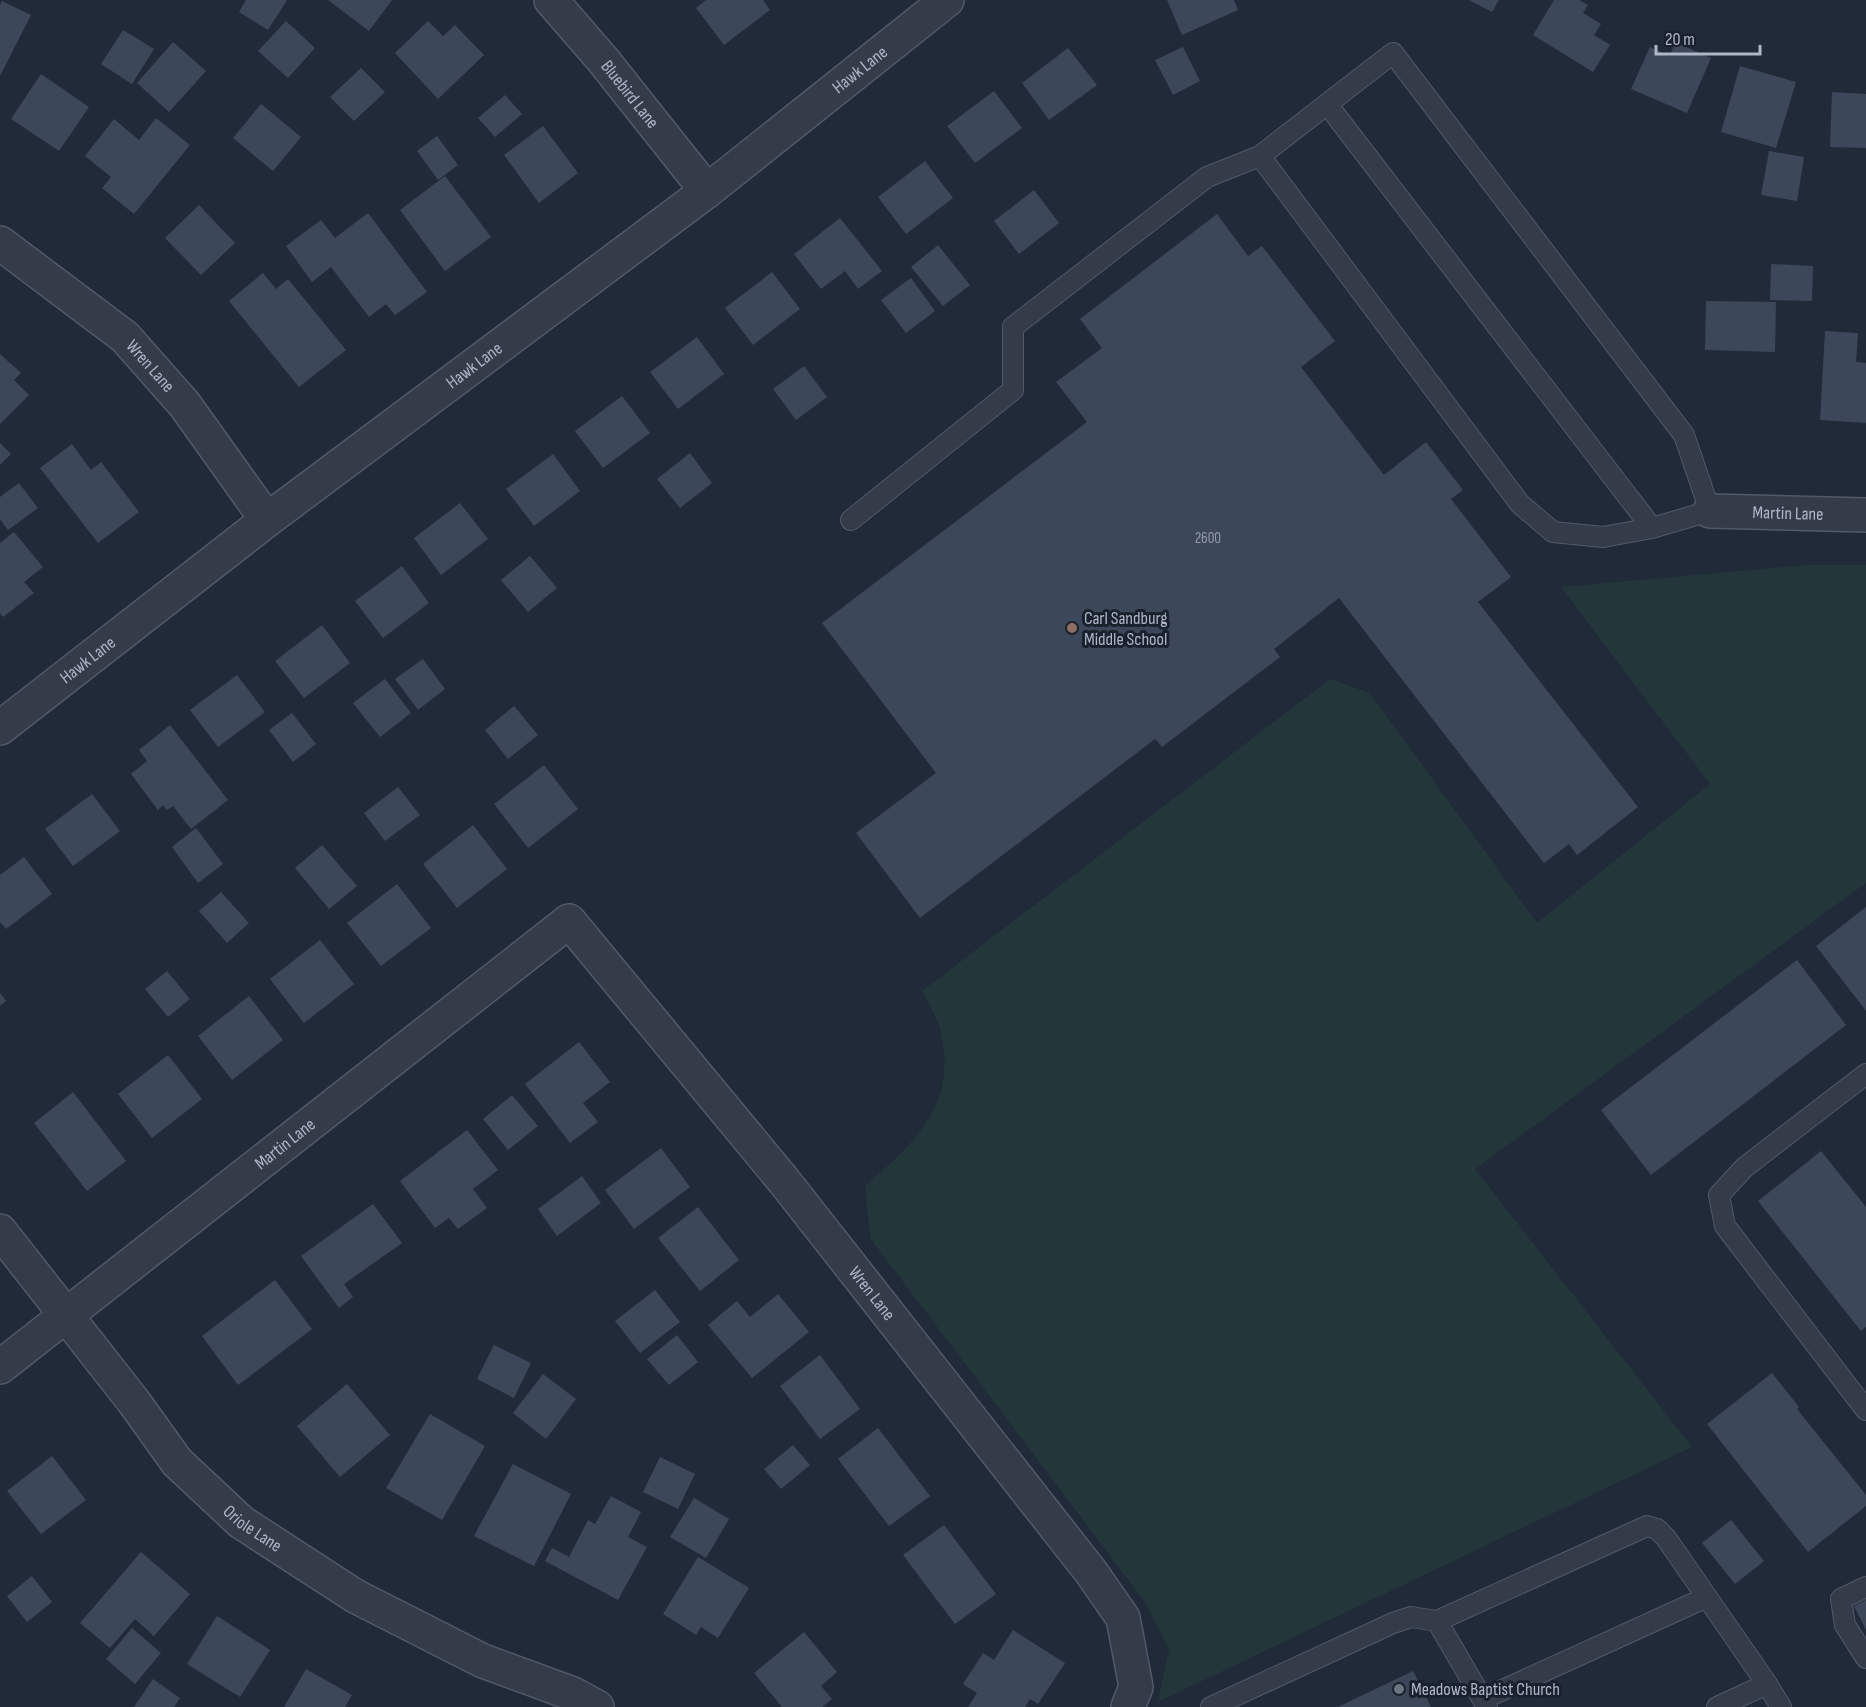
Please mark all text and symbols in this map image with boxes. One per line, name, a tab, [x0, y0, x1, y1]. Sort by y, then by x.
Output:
scale bar	[1656, 18, 1760, 56]
text: 20 m	[1665, 29, 1695, 50]
street label: Hawk Lane	[828, 42, 892, 98]
street label: Bluebird Lane	[596, 56, 663, 133]
street label: Wren Lane	[122, 336, 179, 397]
street label: Hawk Lane	[442, 338, 506, 393]
street label: Martin Lane	[1752, 502, 1824, 525]
house number: 2600	[1195, 529, 1221, 548]
place label: Carl Sandburg Middle School	[1084, 608, 1167, 650]
marker: Carl Sandburg Middle School	[1065, 621, 1079, 635]
street label: Hawk Lane	[56, 632, 120, 688]
street label: Martin Lane	[251, 1114, 320, 1174]
street label: Wren Lane	[844, 1262, 899, 1325]
street label: Oriole Lane	[219, 1501, 286, 1557]
place label: Meadows Baptist Church	[1411, 1679, 1560, 1700]
marker: Meadows Baptist Church	[1392, 1682, 1406, 1696]

